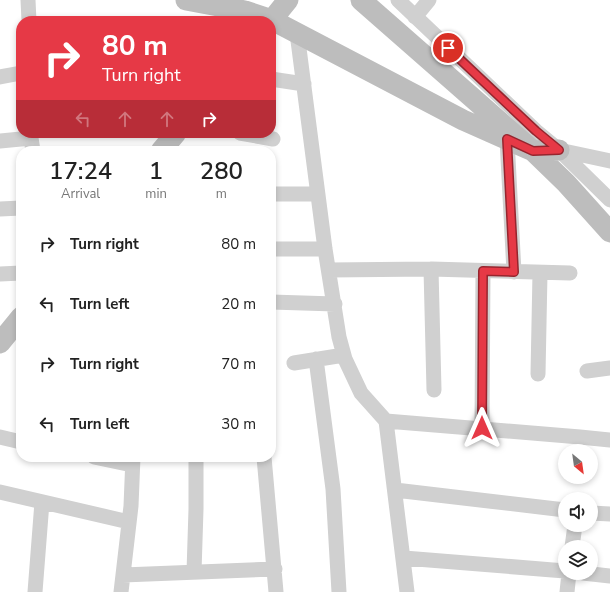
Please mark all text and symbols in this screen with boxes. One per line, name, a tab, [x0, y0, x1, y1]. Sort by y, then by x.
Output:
text: 80 m	[102, 27, 168, 65]
pin	[431, 31, 465, 65]
icon: right	[36, 32, 88, 84]
icon: arrive	[437, 37, 459, 59]
text: Turn right	[102, 63, 181, 87]
icon: left	[72, 108, 94, 130]
icon: ahead	[114, 108, 136, 130]
icon: ahead	[156, 108, 178, 130]
icon: right	[198, 108, 220, 130]
text: 17:24	[49, 155, 112, 187]
text: 1	[149, 155, 163, 187]
text: 280	[200, 155, 243, 187]
text: Arrival	[61, 185, 100, 203]
text: min	[145, 185, 167, 203]
text: m	[216, 185, 227, 203]
icon: right	[36, 233, 58, 255]
text: Turn right	[70, 234, 139, 254]
text: 80 m	[221, 234, 256, 254]
icon: left	[36, 293, 58, 315]
text: Turn left	[70, 294, 129, 314]
text: 20 m	[221, 294, 256, 314]
icon: right	[36, 353, 58, 375]
text: Turn right	[70, 354, 139, 374]
text: 70 m	[221, 354, 256, 374]
position arrow	[461, 407, 503, 449]
icon: left	[36, 413, 58, 435]
text: Turn left	[70, 414, 129, 434]
text: 30 m	[221, 414, 256, 434]
north arrow	[558, 444, 598, 484]
map controls	[558, 444, 598, 580]
button: sound	[558, 492, 598, 532]
button: layers	[558, 540, 598, 580]

